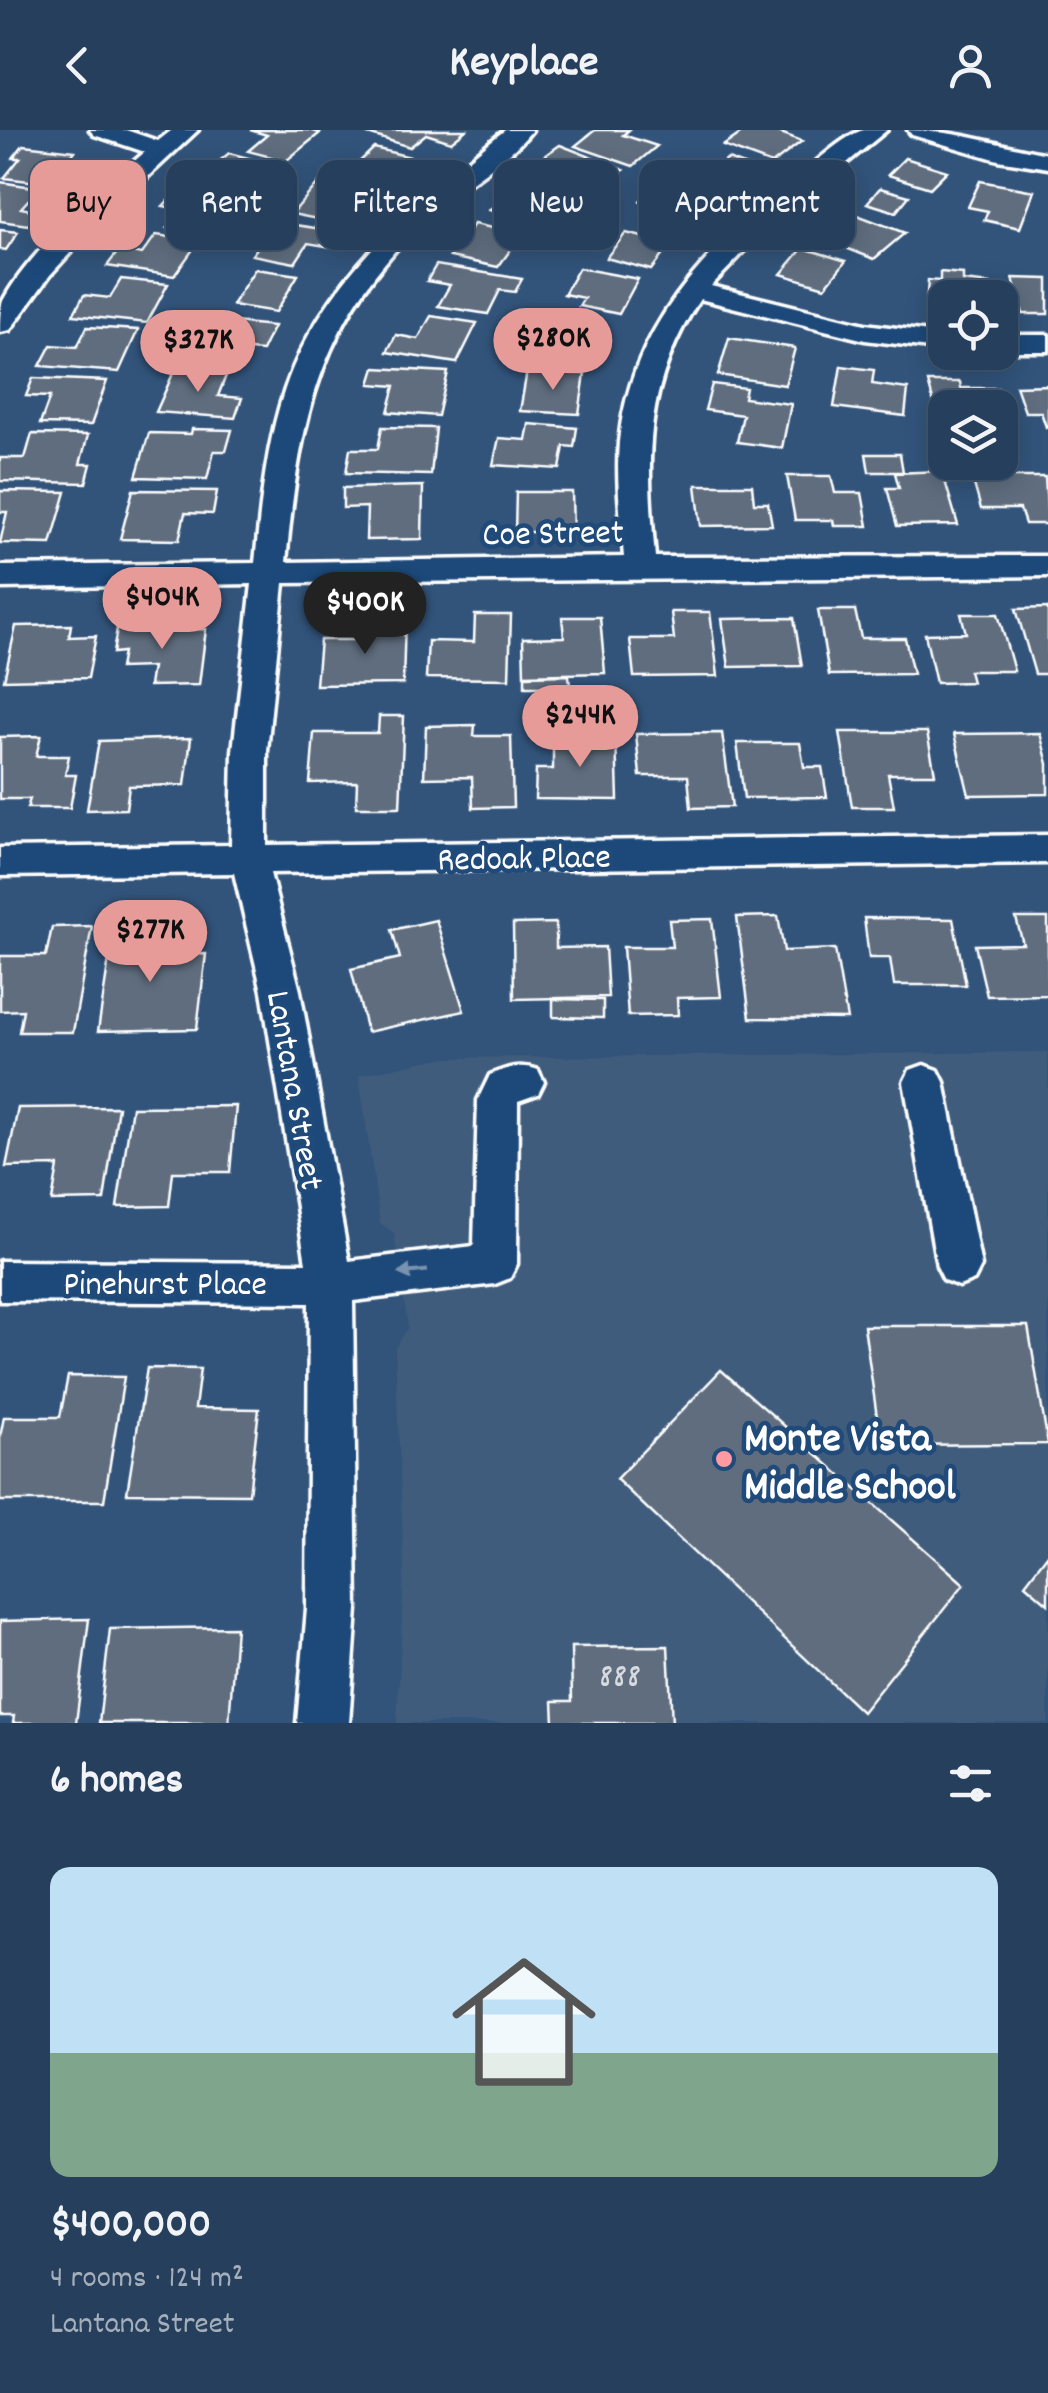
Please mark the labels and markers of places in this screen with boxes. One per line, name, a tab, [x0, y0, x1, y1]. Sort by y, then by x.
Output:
pin: $280K	[483, 308, 623, 393]
pin: $327K	[128, 310, 268, 395]
pin: $404K	[92, 567, 232, 652]
pin: $400K	[295, 572, 435, 657]
pin: $244K	[510, 685, 650, 770]
pin: $277K	[80, 900, 220, 985]
place label: Monte Vista Middle School	[744, 1412, 957, 1520]
marker: Monte Vista Middle School	[713, 1448, 735, 1470]

